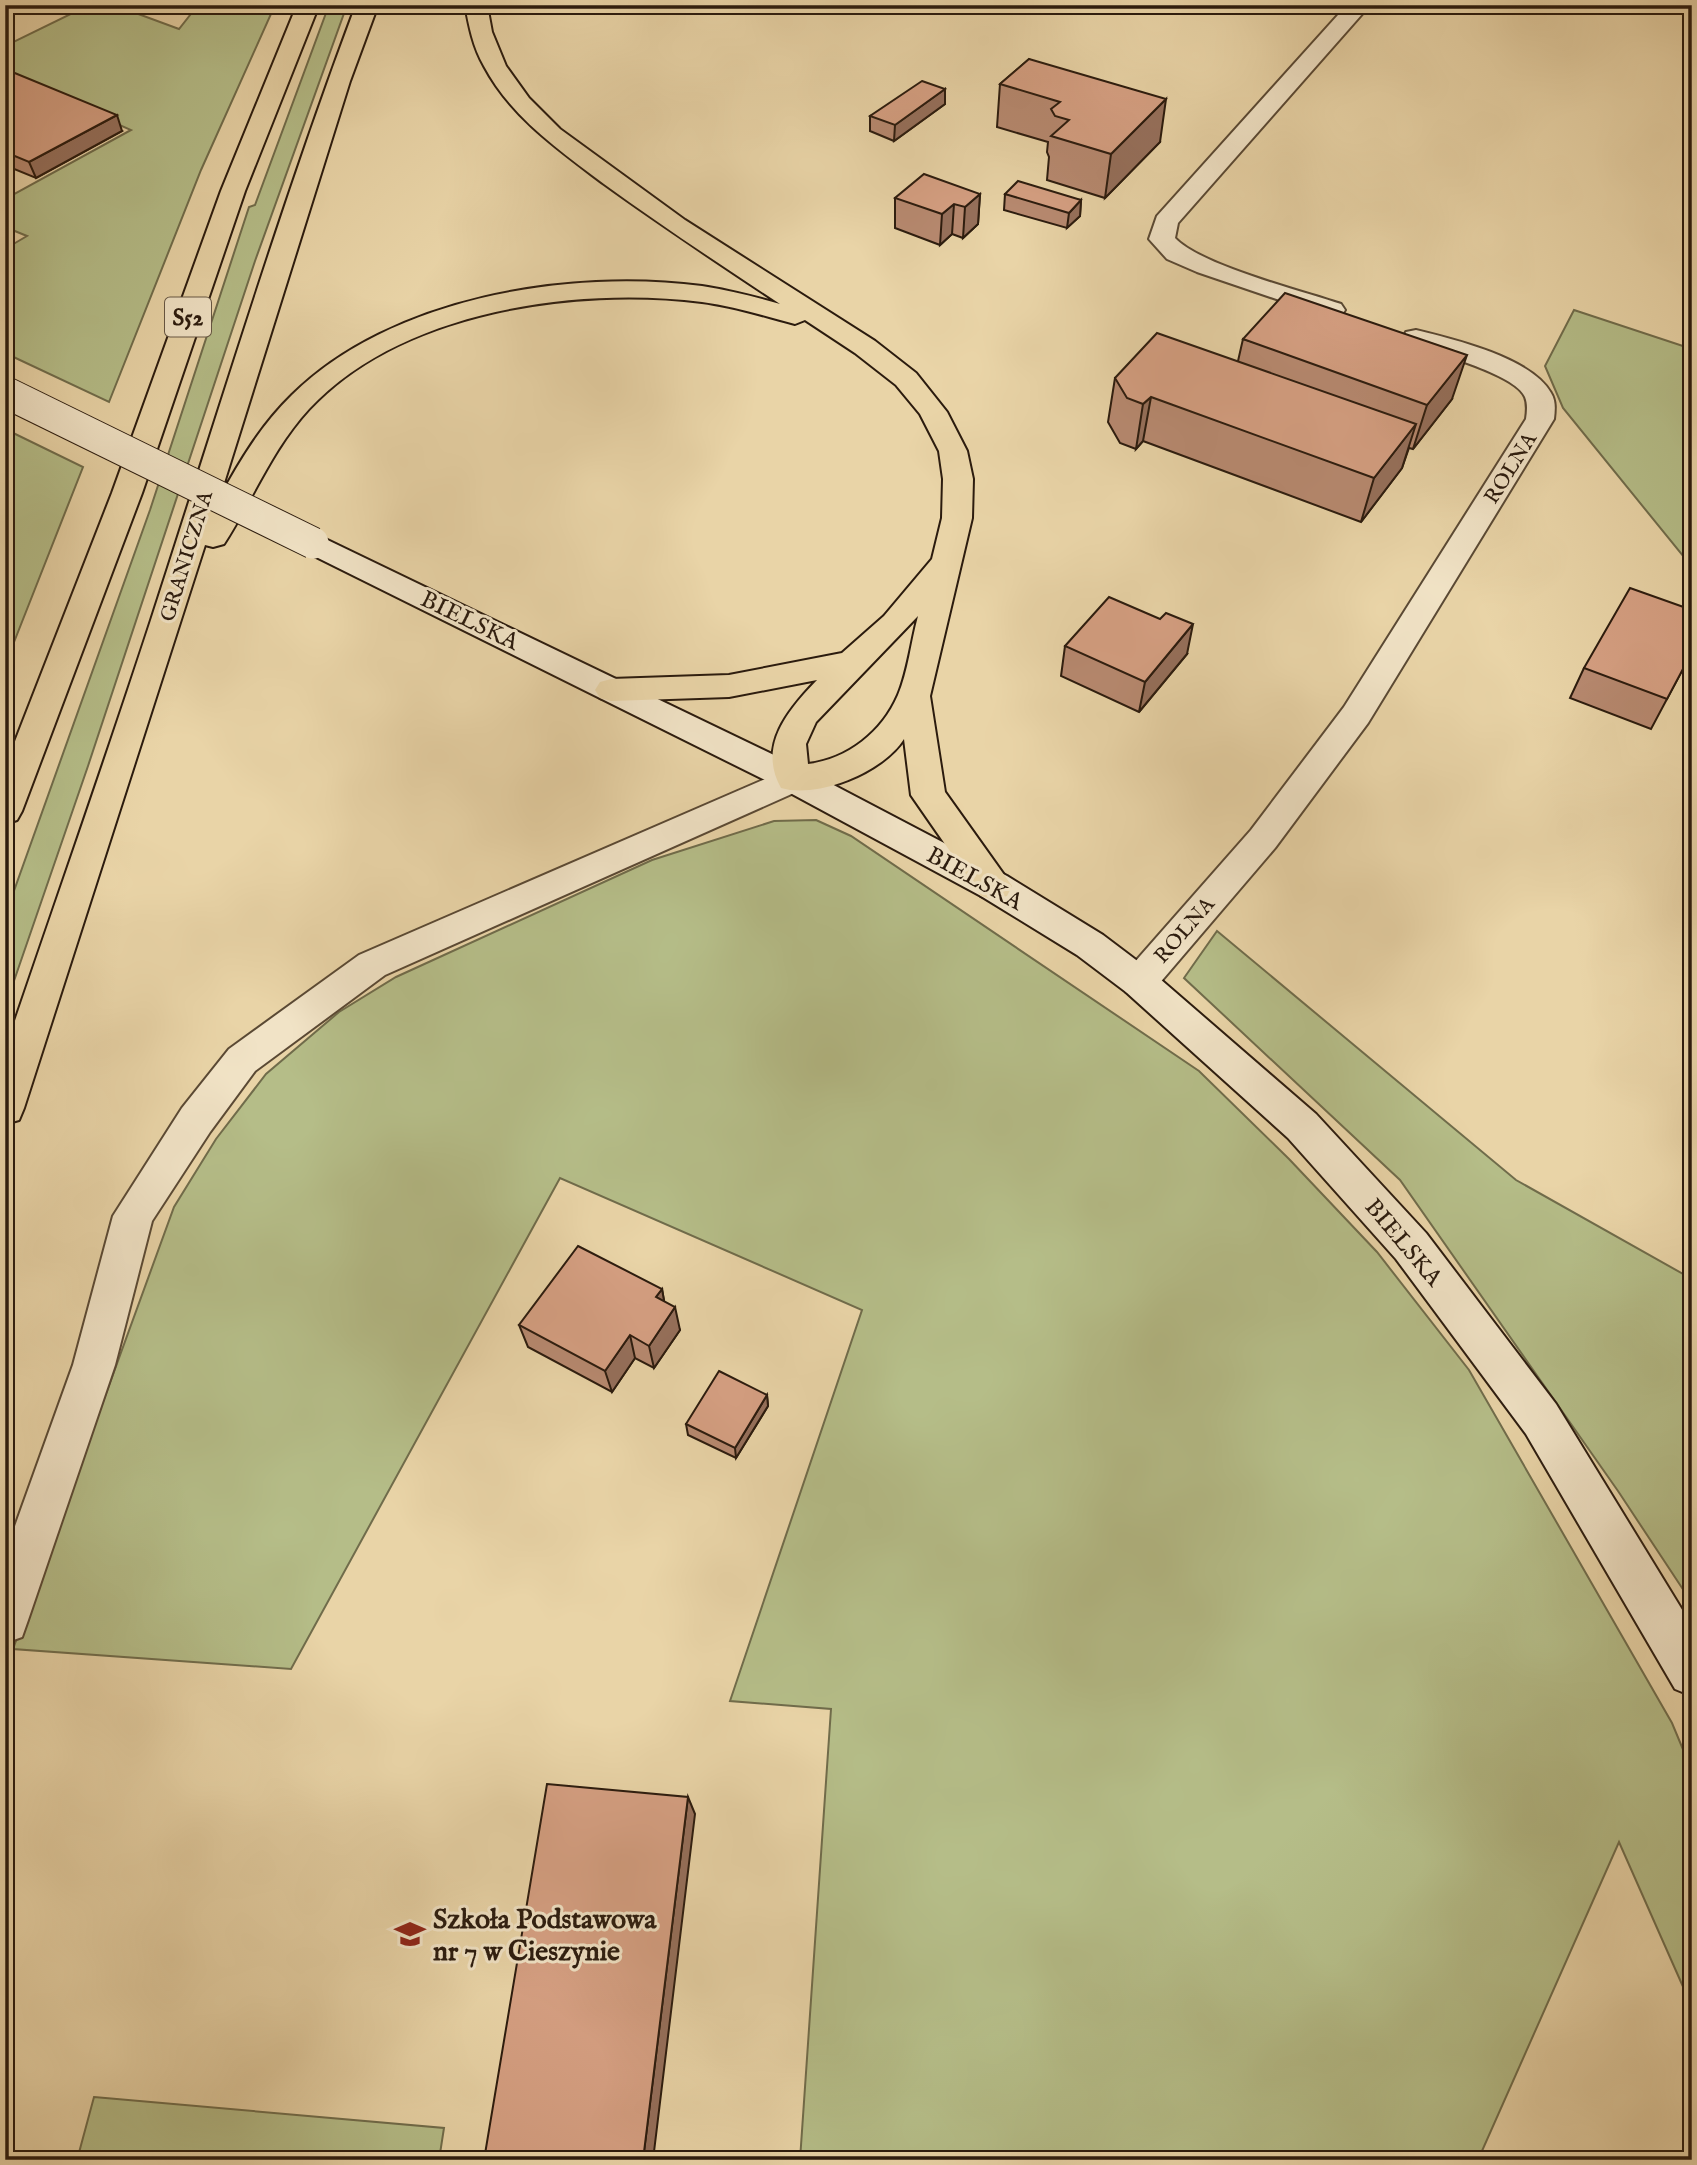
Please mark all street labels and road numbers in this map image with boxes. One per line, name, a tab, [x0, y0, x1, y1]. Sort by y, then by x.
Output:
road number: S52	[165, 298, 211, 336]
street label: ROLNA	[1479, 427, 1544, 510]
street label: GRANICZNA	[155, 487, 220, 625]
street label: BIELSKA	[415, 584, 524, 659]
street label: BIELSKA	[921, 840, 1029, 919]
street label: ROLNA	[1149, 892, 1222, 970]
street label: BIELSKA	[1357, 1193, 1449, 1294]

